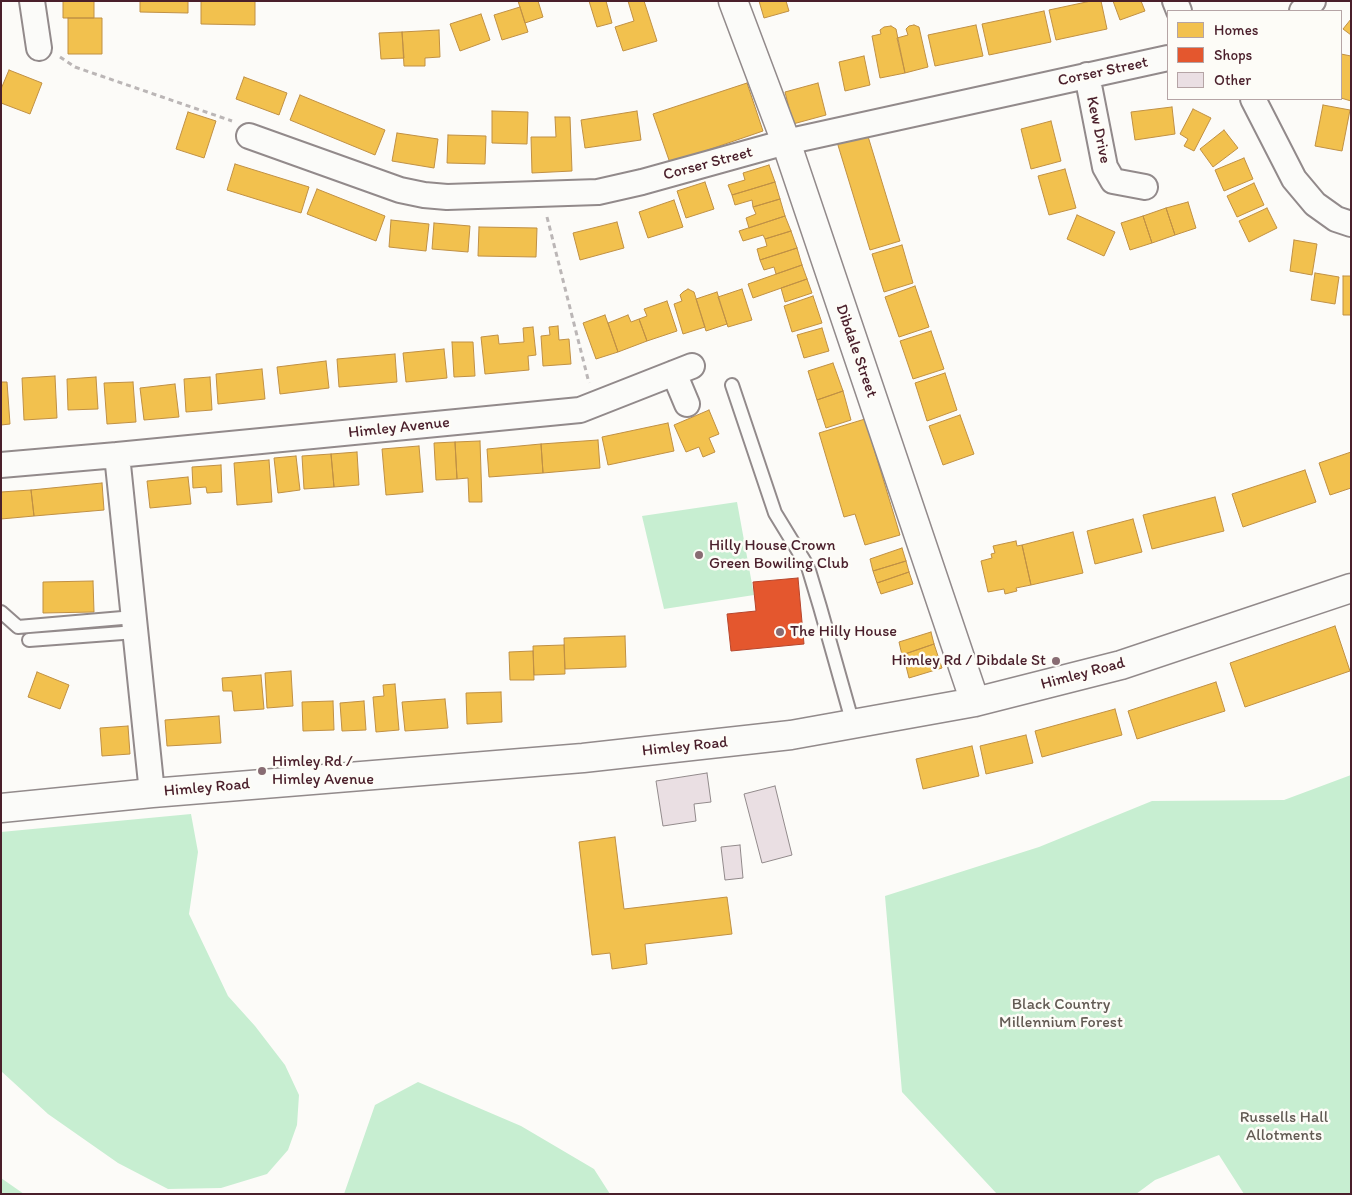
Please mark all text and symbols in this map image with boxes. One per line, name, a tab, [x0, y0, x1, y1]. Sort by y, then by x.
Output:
legend	[1167, 10, 1342, 100]
text: Homes	[1214, 21, 1258, 39]
text: Shops	[1214, 46, 1252, 64]
street label: Corser Street	[1056, 53, 1150, 91]
text: Other	[1214, 71, 1251, 89]
street label: Kew Drive	[1082, 95, 1114, 165]
street label: Corser Street	[661, 143, 755, 185]
street label: Dibdale Street	[831, 302, 881, 400]
street label: Himley Avenue	[347, 413, 451, 443]
place label: Hilly House Crown Green Bowiling Club	[709, 536, 849, 574]
marker: Hilly House Crown Green Bowiling Club	[693, 549, 705, 561]
place label: The Hilly House	[790, 622, 897, 642]
marker: The Hilly House	[774, 626, 786, 638]
place label: Himley Rd / Dibdale St	[891, 651, 1046, 671]
street label: Himley Road	[1039, 654, 1127, 694]
marker: Himley Rd / Dibdale St	[1050, 655, 1062, 667]
street label: Himley Road	[641, 733, 729, 761]
place label: Himley Rd / Himley Avenue	[272, 752, 374, 790]
marker: Himley Rd / Himley Avenue	[256, 765, 268, 777]
street label: Himley Road	[163, 775, 251, 801]
park label: Black Country Millennium Forest	[999, 995, 1123, 1033]
park label: Russells Hall Allotments	[1240, 1108, 1328, 1146]

